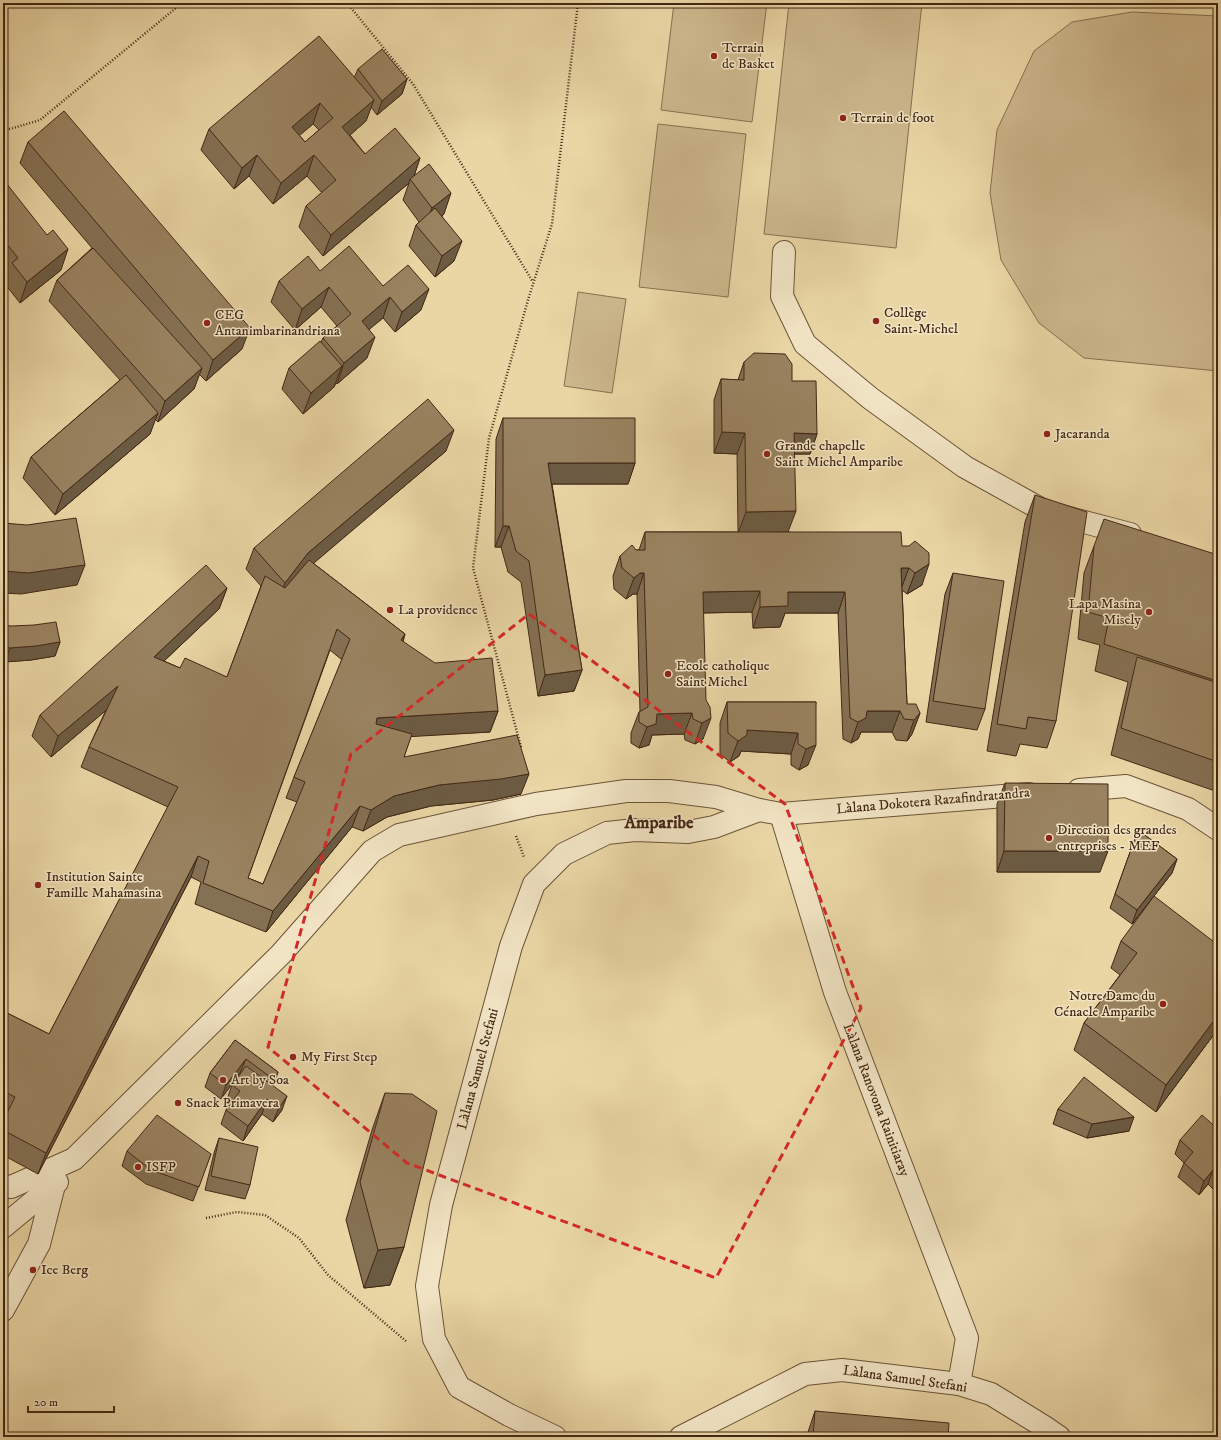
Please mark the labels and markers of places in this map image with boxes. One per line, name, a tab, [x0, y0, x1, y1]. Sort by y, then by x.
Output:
place label: Terrain de Basket	[722, 39, 775, 73]
marker: Terrain de Basket	[709, 51, 719, 61]
place label: Terrain de foot	[851, 109, 935, 127]
marker: Terrain de foot	[838, 113, 848, 123]
place label: Collège Saint-Michel	[884, 304, 959, 338]
place label: CEG Antanimbarinandriana	[215, 306, 340, 340]
marker: Collège Saint-Michel	[871, 316, 881, 326]
marker: CEG Antanimbarinandriana	[202, 318, 212, 328]
place label: Jacaranda	[1053, 425, 1110, 443]
marker: Jacaranda	[1042, 429, 1052, 439]
place label: Grande chapelle Saint Michel Amparibe	[775, 437, 903, 471]
marker: Grande chapelle Saint Michel Amparibe	[762, 449, 772, 459]
place label: Lapa Masina Misely	[1069, 595, 1141, 629]
place label: La providence	[398, 601, 478, 619]
marker: La providence	[385, 605, 395, 615]
marker: Lapa Masina Misely	[1144, 607, 1154, 617]
place label: Ecole catholique Saint Michel	[676, 657, 770, 691]
marker: Ecole catholique Saint Michel	[663, 669, 673, 679]
place label: Direction des grandes entreprises - MEF	[1057, 821, 1177, 855]
marker: Direction des grandes entreprises - MEF	[1044, 833, 1054, 843]
place label: Institution Sainte Famille Mahamasina	[46, 868, 161, 902]
marker: Institution Sainte Famille Mahamasina	[33, 880, 43, 890]
place label: Notre Dame du Cénacle Amparibe	[1054, 987, 1155, 1021]
marker: Notre Dame du Cénacle Amparibe	[1158, 999, 1168, 1009]
place label: My First Step	[301, 1048, 377, 1066]
marker: My First Step	[288, 1052, 298, 1062]
place label: Art by Soa	[231, 1071, 289, 1089]
marker: Art by Soa	[218, 1075, 228, 1085]
place label: Snack Primavera	[186, 1094, 279, 1112]
marker: Snack Primavera	[173, 1098, 183, 1108]
place label: ISFP	[146, 1158, 176, 1176]
marker: ISFP	[133, 1162, 143, 1172]
place label: Ice Berg	[41, 1261, 88, 1279]
marker: Ice Berg	[28, 1265, 38, 1275]

